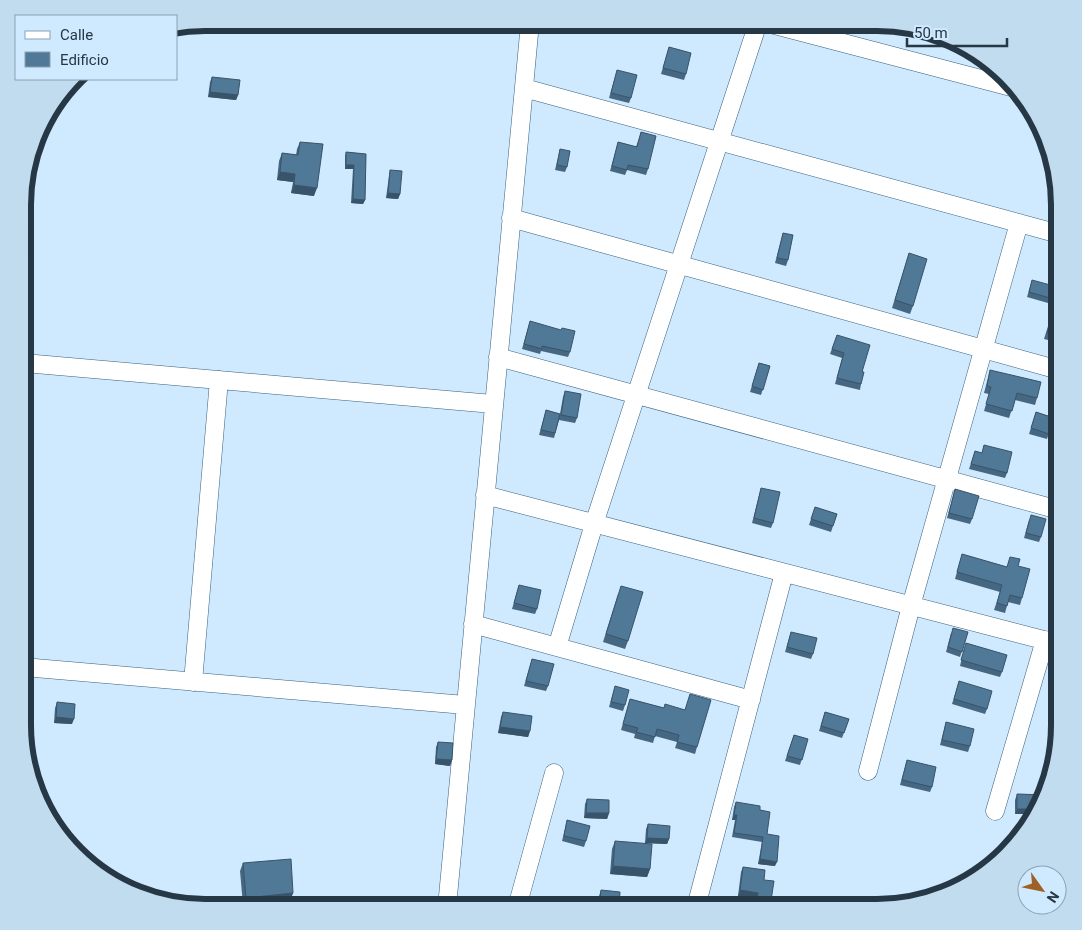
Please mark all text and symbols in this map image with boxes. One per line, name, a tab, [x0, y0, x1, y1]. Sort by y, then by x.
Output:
legend	[15, 15, 178, 80]
scale bar	[907, 15, 1007, 47]
text: 50 m	[914, 24, 948, 42]
text: Calle	[60, 26, 93, 44]
text: Edificio	[60, 51, 109, 69]
north arrow	[1017, 865, 1067, 915]
text: N	[1043, 889, 1062, 906]

